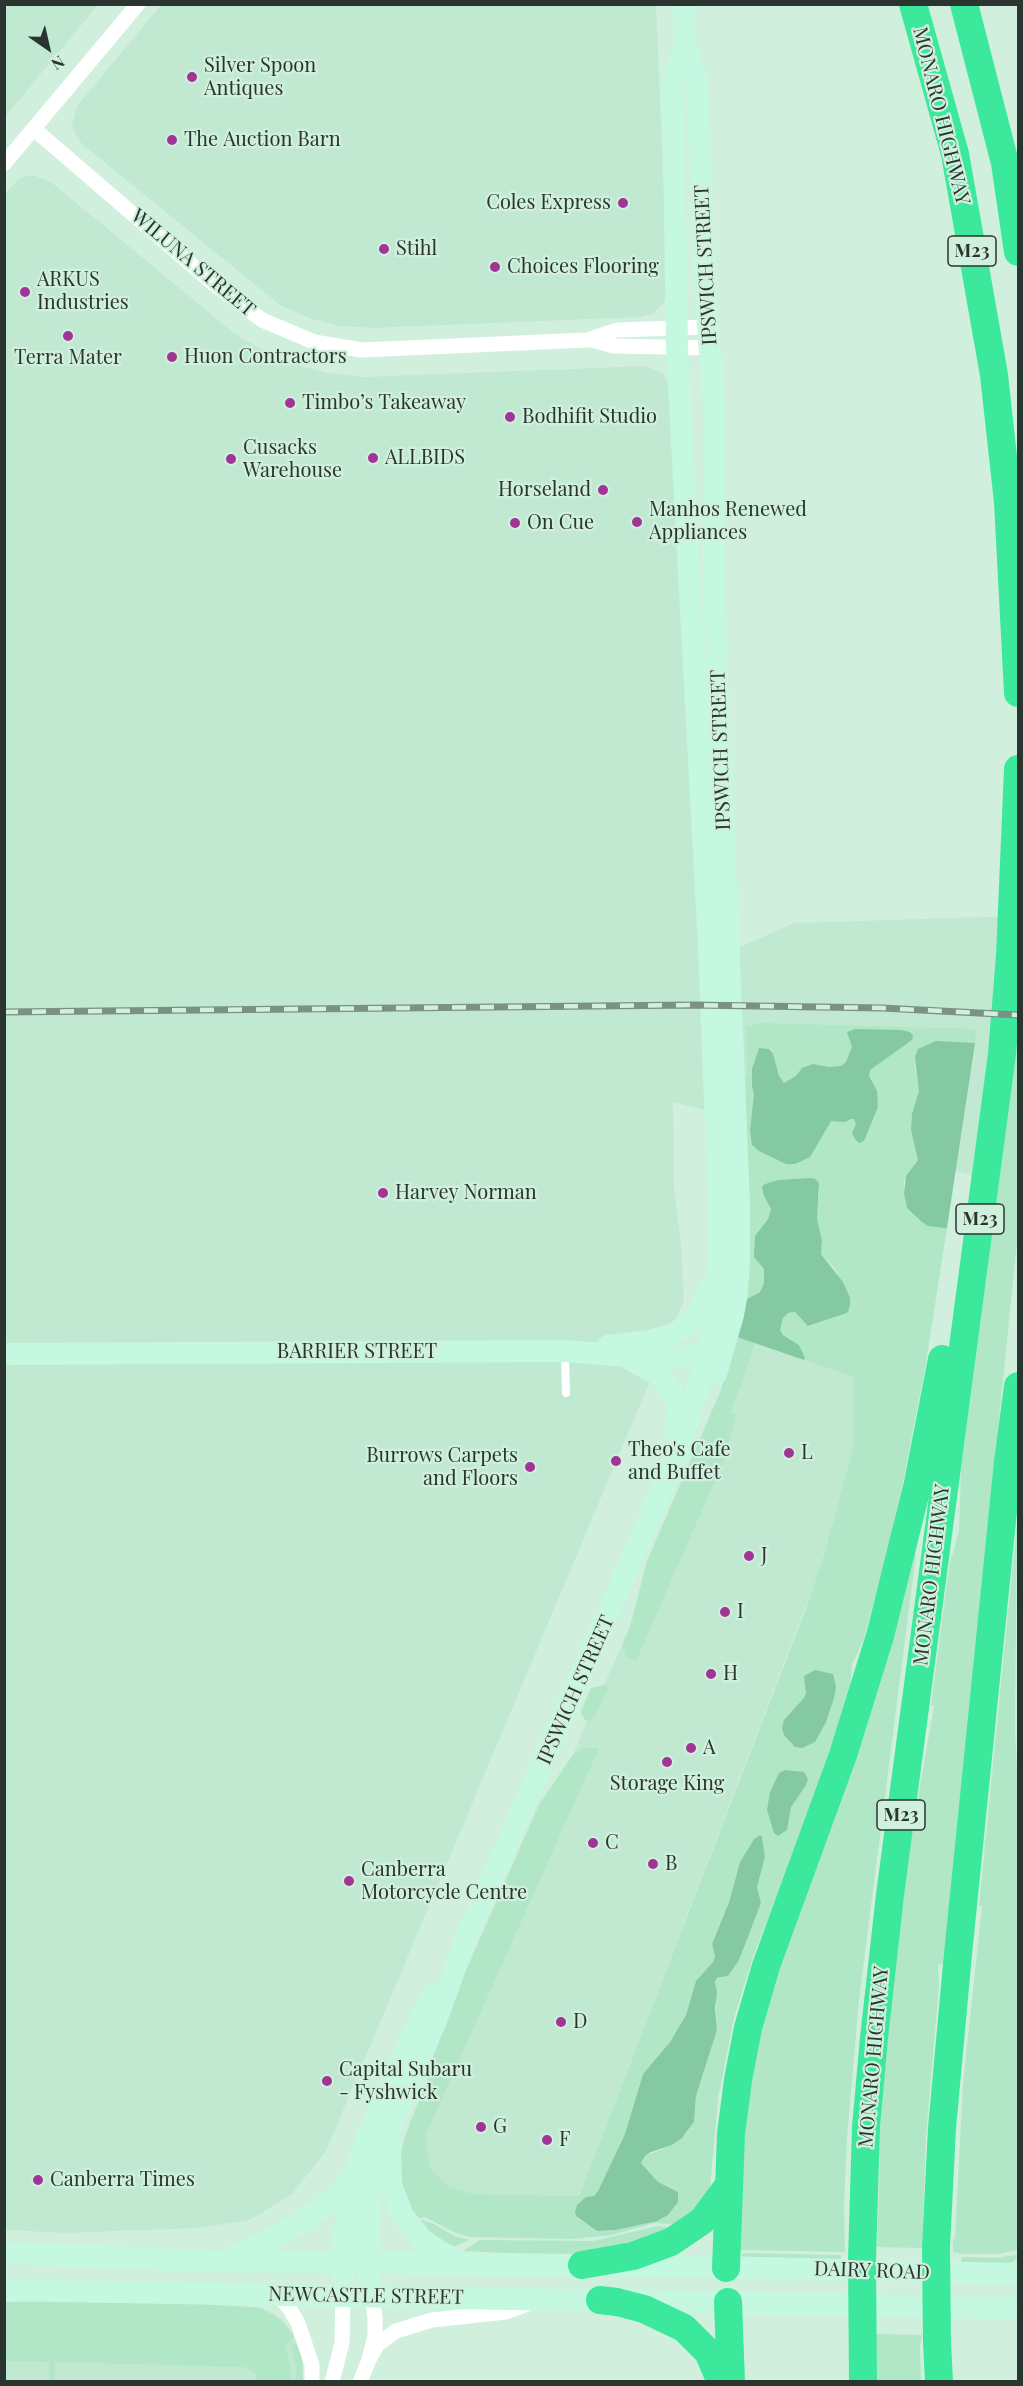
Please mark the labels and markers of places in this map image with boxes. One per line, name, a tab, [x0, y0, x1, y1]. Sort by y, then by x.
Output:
place label: Silver Spoon Antiques	[204, 54, 316, 101]
marker: Silver Spoon Antiques	[185, 70, 199, 84]
place label: The Auction Barn	[184, 128, 341, 152]
marker: The Auction Barn	[165, 133, 179, 147]
place label: Coles Express	[486, 191, 611, 215]
marker: Coles Express	[616, 196, 630, 210]
place label: Stihl	[396, 237, 437, 261]
marker: Stihl	[377, 242, 391, 256]
place label: Choices Flooring	[507, 255, 659, 279]
marker: Choices Flooring	[488, 260, 502, 274]
place label: ARKUS Industries	[37, 268, 129, 315]
marker: ARKUS Industries	[18, 285, 32, 299]
marker: Terra Mater	[61, 329, 75, 343]
place label: Huon Contractors	[184, 345, 347, 369]
place label: Terra Mater	[14, 346, 122, 370]
marker: Huon Contractors	[165, 350, 179, 364]
place label: Timbo’s Takeaway	[302, 391, 466, 415]
marker: Timbo’s Takeaway	[283, 396, 297, 410]
place label: Bodhifit Studio	[522, 405, 657, 429]
marker: Bodhifit Studio	[503, 410, 517, 424]
place label: Cusacks Warehouse	[243, 436, 342, 483]
place label: ALLBIDS	[385, 446, 465, 470]
marker: ALLBIDS	[366, 451, 380, 465]
marker: Cusacks Warehouse	[224, 452, 238, 466]
place label: Horseland	[498, 478, 591, 502]
marker: Horseland	[596, 483, 610, 497]
place label: Manhos Renewed Appliances	[649, 498, 807, 545]
place label: On Cue	[527, 511, 594, 535]
marker: Manhos Renewed Appliances	[630, 515, 644, 529]
marker: On Cue	[508, 516, 522, 530]
place label: Harvey Norman	[395, 1181, 537, 1205]
marker: Harvey Norman	[376, 1186, 390, 1200]
place label: Theo's Cafe and Buffet	[628, 1438, 731, 1485]
place label: L	[801, 1441, 813, 1465]
place label: Burrows Carpets and Floors	[366, 1444, 518, 1491]
marker: L	[782, 1446, 796, 1460]
marker: Theo's Cafe and Buffet	[609, 1454, 623, 1468]
marker: Burrows Carpets and Floors	[523, 1460, 537, 1474]
place label: J	[761, 1544, 768, 1568]
marker: J	[742, 1549, 756, 1563]
place label: I	[737, 1600, 744, 1624]
marker: I	[718, 1605, 732, 1619]
place label: H	[723, 1662, 738, 1686]
marker: H	[704, 1667, 718, 1681]
place label: A	[703, 1736, 716, 1760]
marker: A	[684, 1741, 698, 1755]
marker: Storage King	[660, 1755, 674, 1769]
place label: Storage King	[610, 1772, 724, 1796]
place label: C	[605, 1831, 619, 1855]
marker: C	[586, 1836, 600, 1850]
place label: B	[665, 1852, 677, 1876]
marker: B	[646, 1857, 660, 1871]
place label: Canberra Motorcycle Centre	[361, 1858, 527, 1905]
marker: Canberra Motorcycle Centre	[342, 1874, 356, 1888]
place label: D	[573, 2010, 587, 2034]
marker: D	[554, 2015, 568, 2029]
place label: Capital Subaru - Fyshwick	[339, 2058, 472, 2105]
marker: Capital Subaru - Fyshwick	[320, 2074, 334, 2088]
place label: G	[493, 2115, 507, 2139]
marker: G	[474, 2120, 488, 2134]
place label: F	[559, 2128, 570, 2152]
marker: F	[540, 2133, 554, 2147]
place label: Canberra Times	[50, 2168, 195, 2192]
marker: Canberra Times	[31, 2173, 45, 2187]

